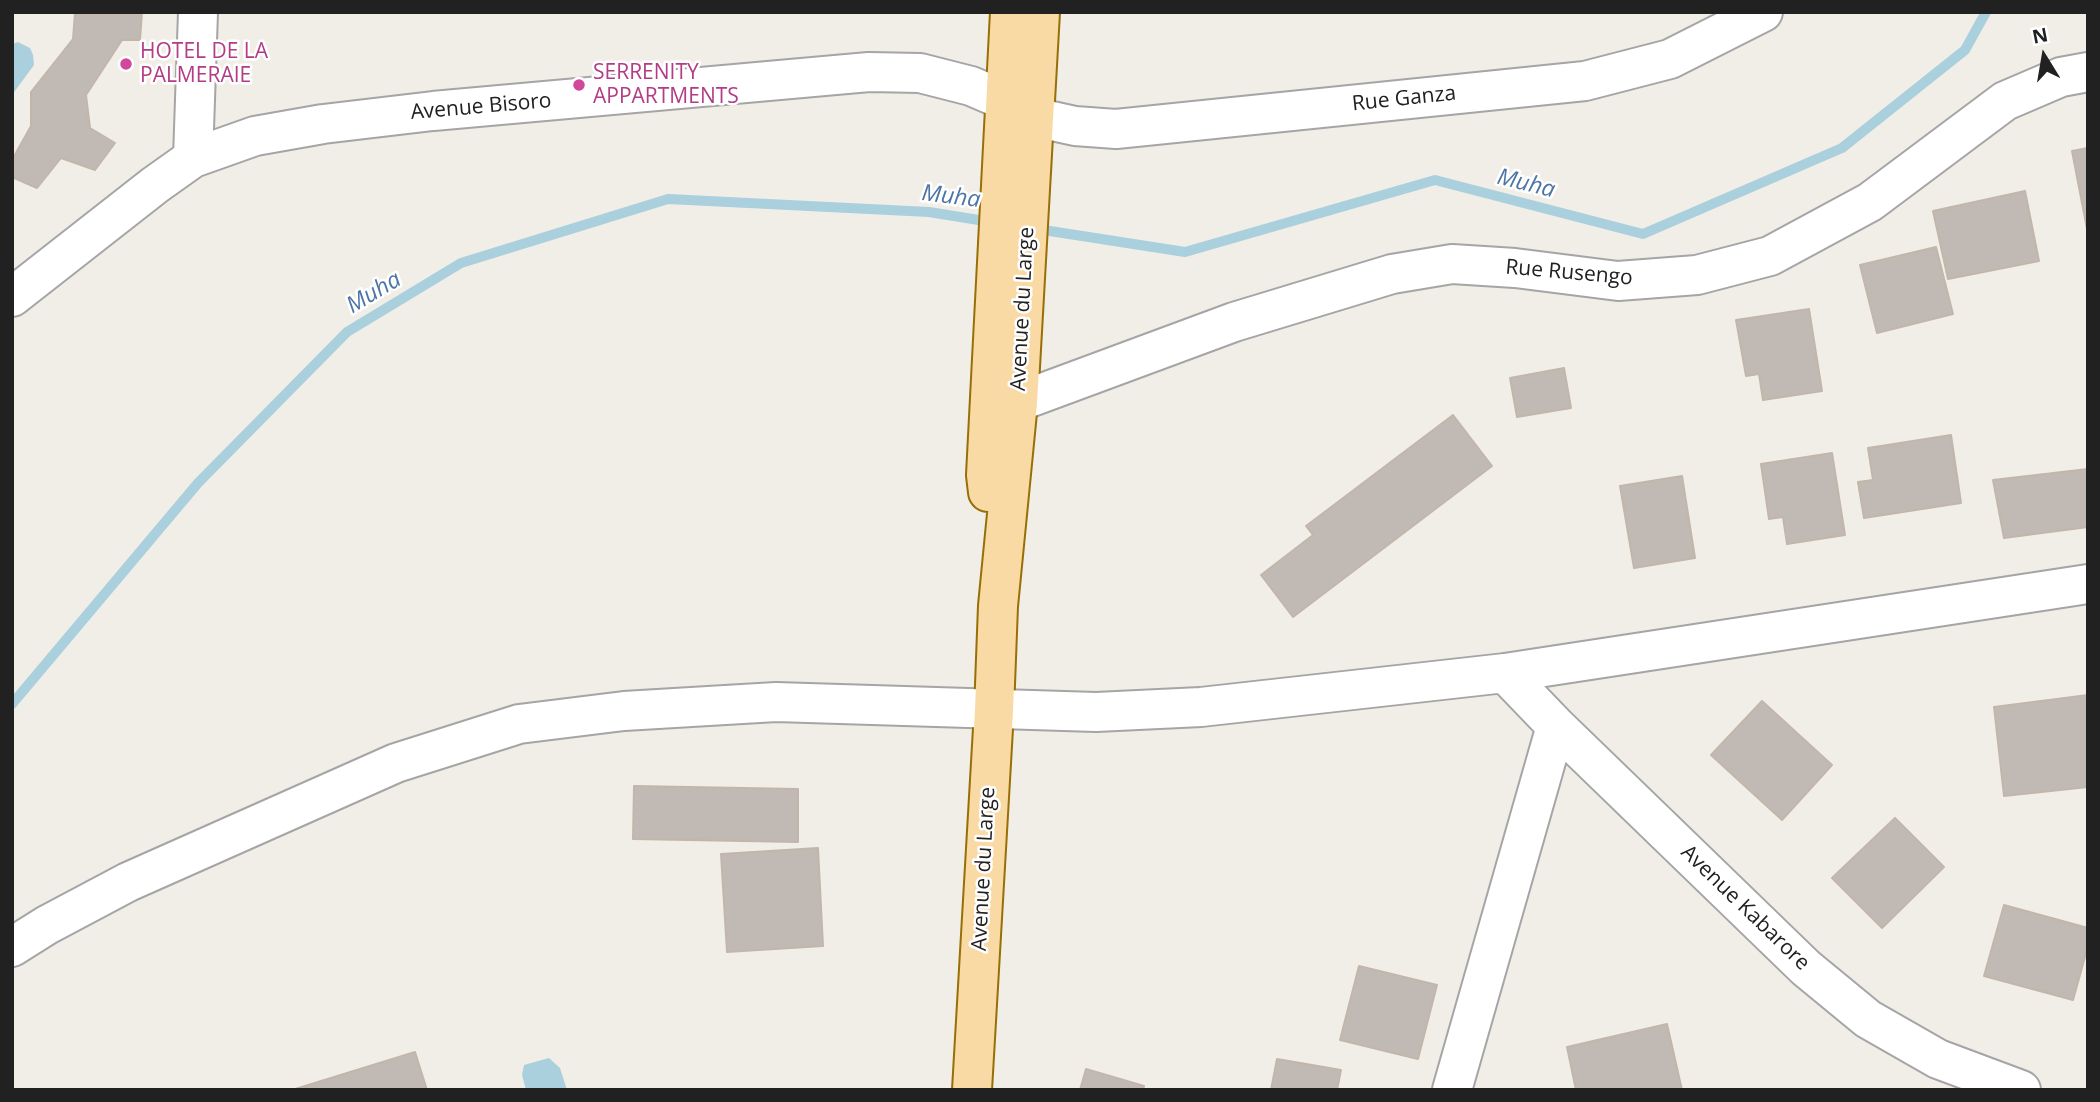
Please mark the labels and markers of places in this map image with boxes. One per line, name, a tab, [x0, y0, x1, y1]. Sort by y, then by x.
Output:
place label: HOTEL DE LA PALMERAIE	[140, 39, 268, 89]
marker: HOTEL DE LA PALMERAIE	[118, 56, 134, 72]
place label: SERRENITY APPARTMENTS	[593, 60, 739, 110]
marker: SERRENITY APPARTMENTS	[571, 77, 587, 93]

